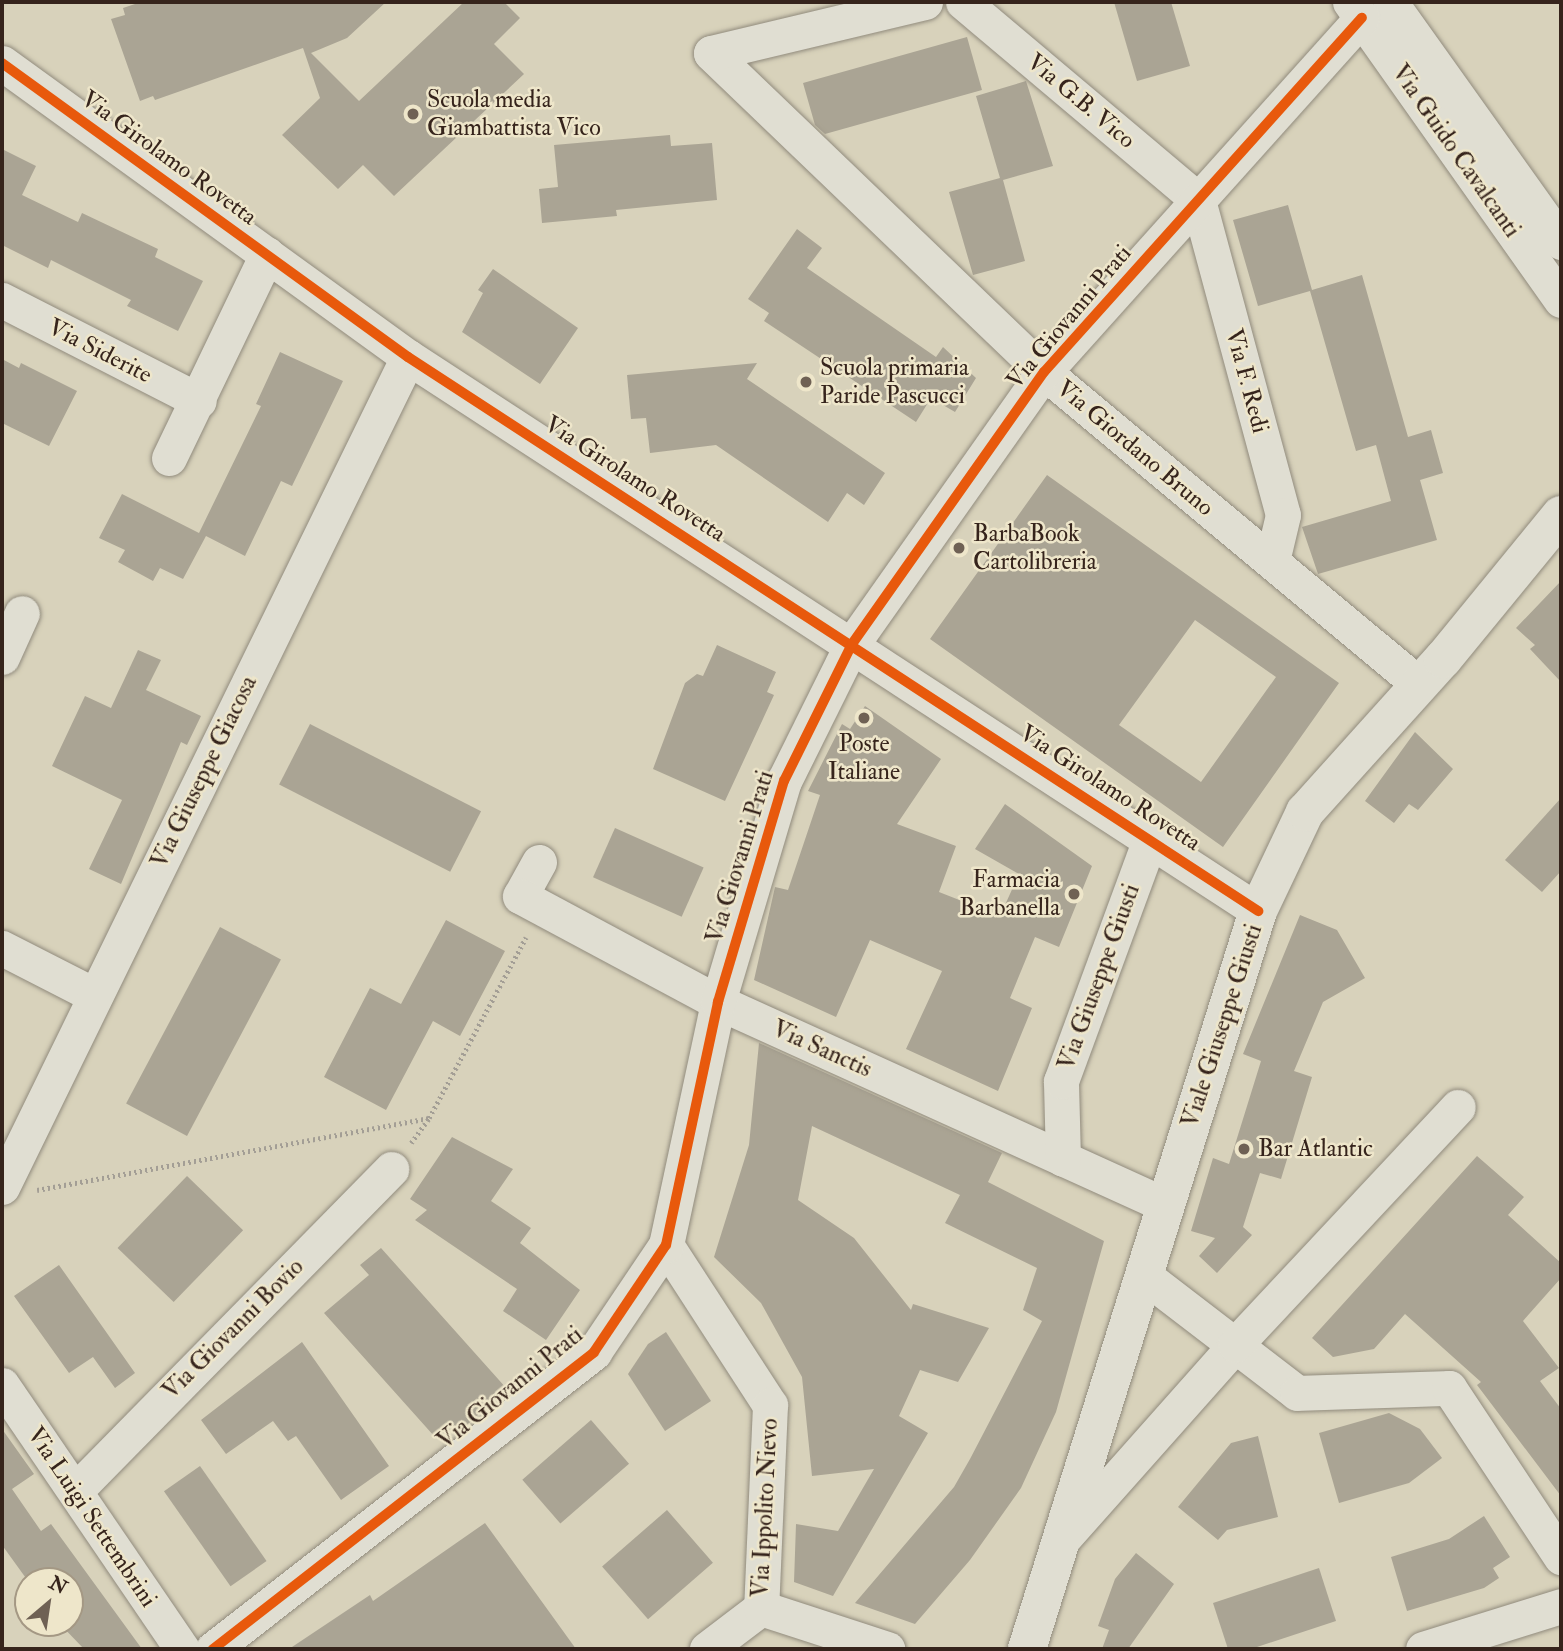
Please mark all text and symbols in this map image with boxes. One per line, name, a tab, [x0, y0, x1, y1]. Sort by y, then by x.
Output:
street label: Via G.B. Vico	[1021, 47, 1141, 155]
street label: Via Guido Cavalcanti	[1386, 59, 1526, 243]
street label: Via Girolamo Rovetta	[76, 85, 262, 231]
place label: Scuola media Giambattista Vico	[427, 86, 601, 142]
marker: Scuola media Giambattista Vico	[405, 106, 421, 122]
street label: Via Giovanni Prati	[1000, 239, 1138, 395]
street label: Via Siderite	[43, 313, 157, 389]
street label: Via F. Redi	[1219, 326, 1275, 436]
place label: Scuola primaria Paride Pascucci	[820, 354, 969, 410]
marker: Scuola primaria Paride Pascucci	[798, 374, 814, 390]
street label: Via Giordano Bruno	[1051, 374, 1219, 522]
street label: Via Girolamo Rovetta	[539, 410, 731, 548]
place label: BarbaBook Cartolibreria	[973, 520, 1097, 576]
marker: BarbaBook Cartolibreria	[951, 540, 967, 556]
street label: Via Giuseppe Giacosa	[145, 671, 263, 873]
marker: Poste Italiane	[856, 710, 872, 726]
street label: Via Girolamo Rovetta	[1014, 719, 1206, 857]
place label: Poste Italiane	[828, 730, 900, 786]
street label: Via Giovanni Prati	[700, 767, 780, 947]
place label: Farmacia Barbanella	[959, 866, 1060, 922]
street label: Via Giuseppe Giusti	[1052, 880, 1146, 1074]
marker: Farmacia Barbanella	[1066, 886, 1082, 902]
street label: Viale Giuseppe Giusti	[1176, 921, 1268, 1131]
street label: Via Sanctis	[768, 1014, 876, 1084]
place label: Bar Atlantic	[1258, 1135, 1373, 1163]
marker: Bar Atlantic	[1236, 1141, 1252, 1157]
street label: Via Giovanni Bovio	[157, 1253, 309, 1405]
street label: Via Giovanni Prati	[431, 1320, 589, 1456]
street label: Via Ippolito Nievo	[746, 1418, 784, 1598]
street label: Via Luigi Settembrini	[21, 1422, 163, 1612]
north arrow	[14, 1567, 84, 1637]
text: N	[45, 1571, 71, 1600]

